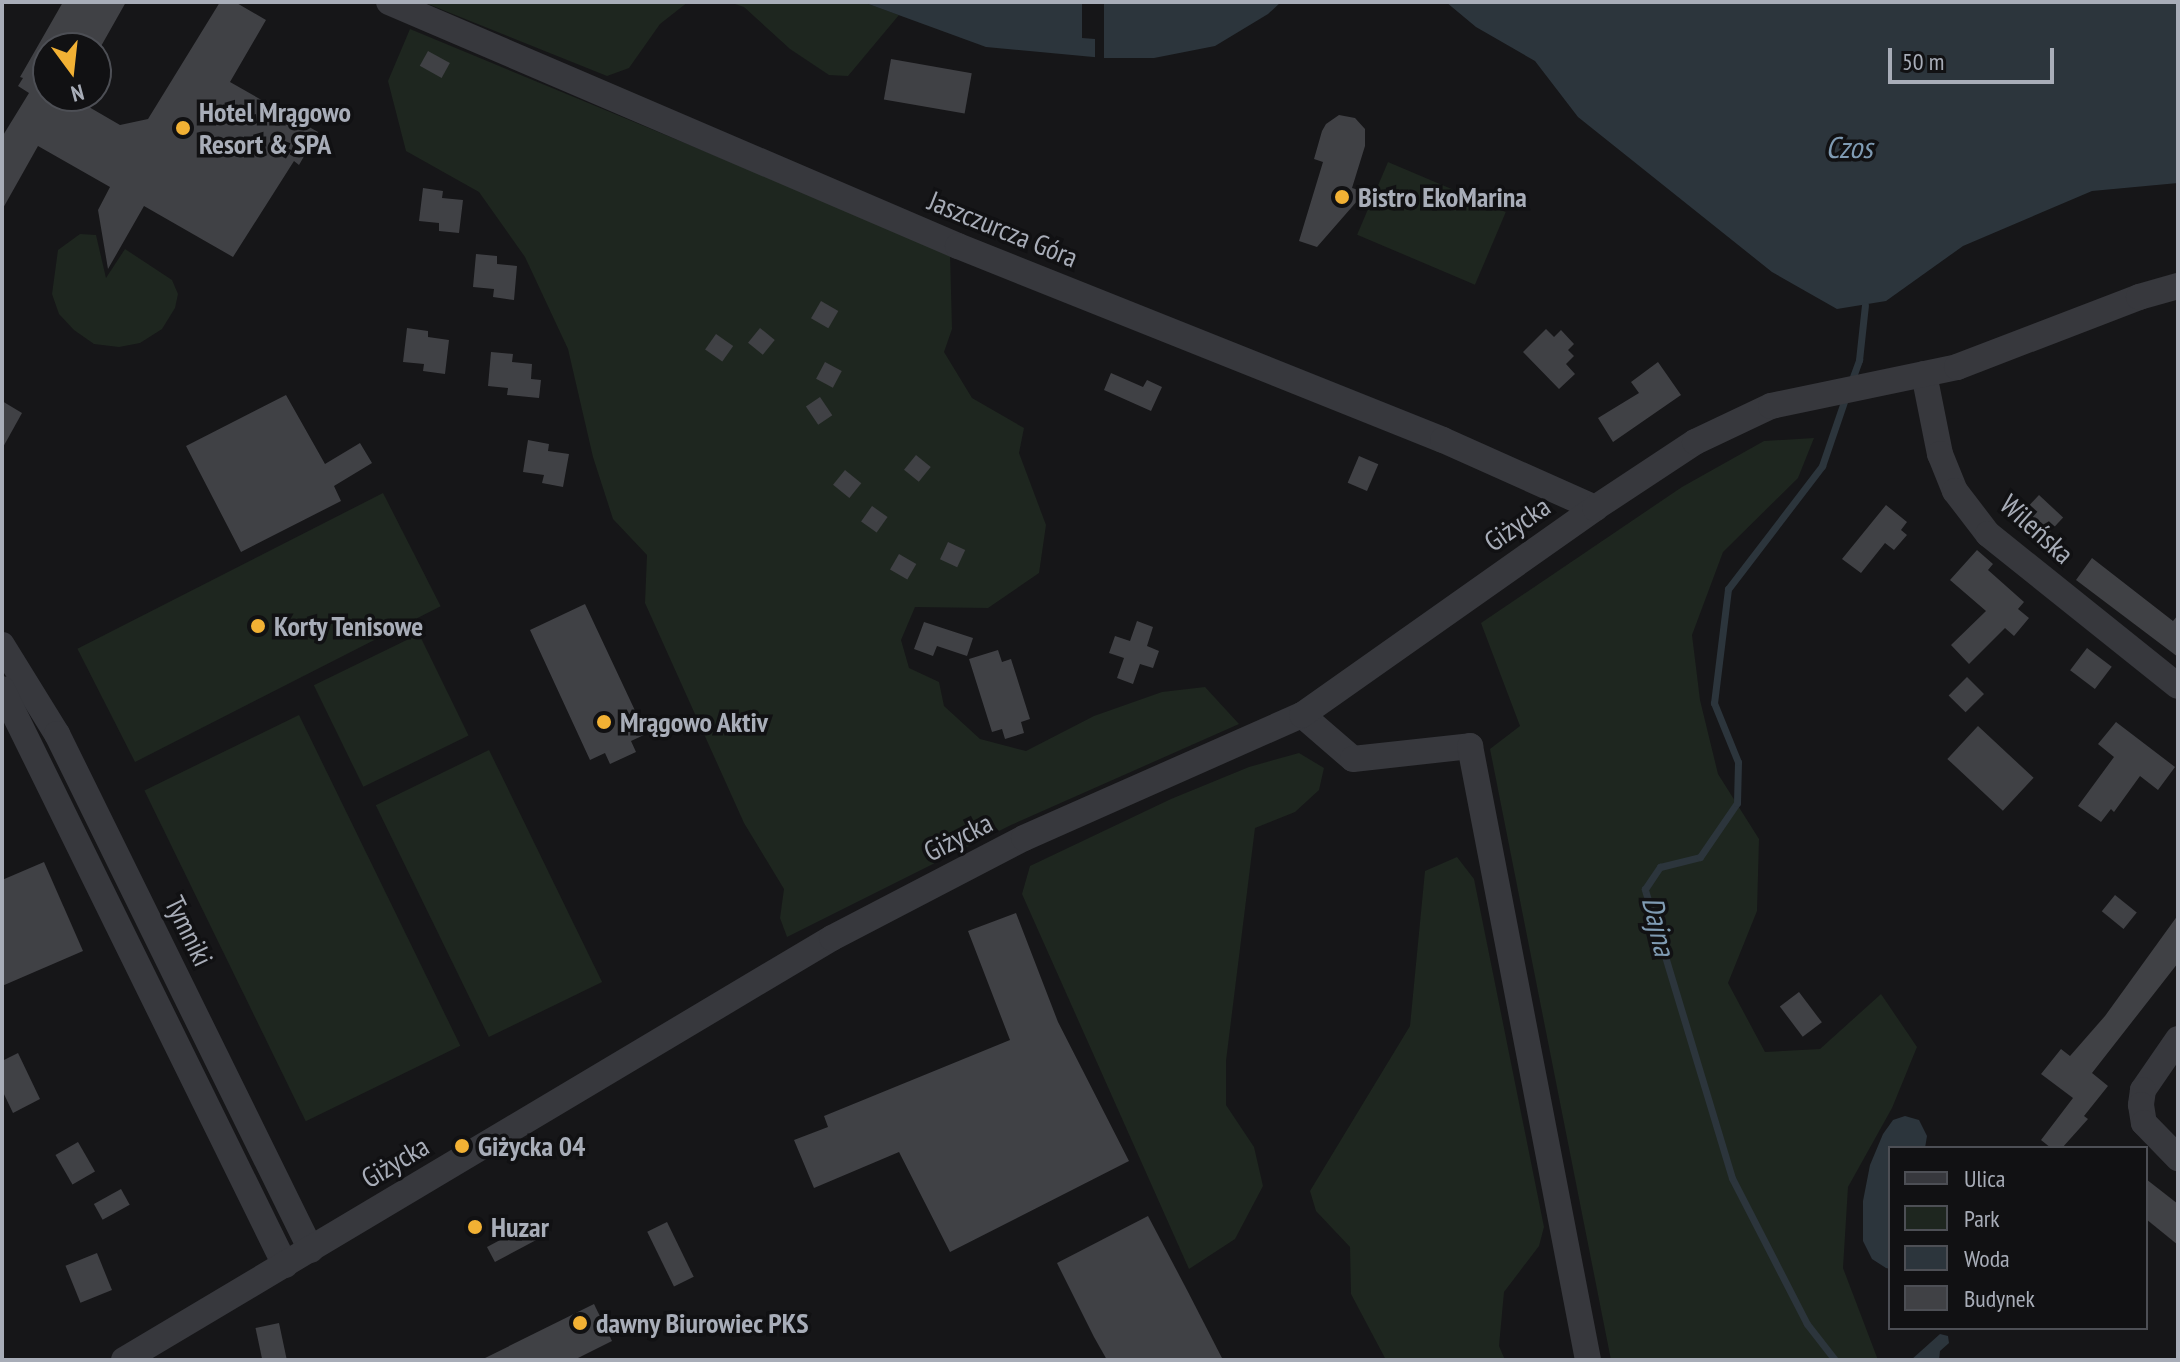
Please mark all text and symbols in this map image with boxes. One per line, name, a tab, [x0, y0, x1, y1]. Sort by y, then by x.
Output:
north arrow	[32, 32, 112, 112]
scale bar	[1892, 32, 2058, 82]
text: 50 m	[1902, 46, 1944, 77]
text: N	[68, 78, 87, 108]
place label: Hotel Mrągowo Resort & SPA	[199, 95, 351, 161]
marker: Hotel Mrągowo Resort & SPA	[174, 119, 192, 137]
water label: Czos	[1826, 129, 1872, 165]
place label: Bistro EkoMarina	[1358, 180, 1527, 214]
street label: Jaszczurcza Góra	[923, 184, 1083, 274]
marker: Bistro EkoMarina	[1333, 188, 1351, 206]
street label: Wileńska	[1994, 487, 2080, 571]
street label: Giżycka	[1478, 489, 1556, 559]
place label: Korty Tenisowe	[274, 609, 425, 643]
marker: Korty Tenisowe	[249, 617, 267, 635]
place label: Mrągowo Aktiv	[620, 705, 769, 739]
marker: Mrągowo Aktiv	[595, 713, 613, 731]
street label: Giżycka	[918, 806, 998, 868]
street label: Tymniki	[158, 891, 220, 971]
water label: Dajna	[1635, 893, 1683, 959]
street label: Giżycka	[355, 1129, 435, 1195]
place label: Giżycka 04	[478, 1129, 585, 1163]
marker: Giżycka 04	[453, 1137, 471, 1155]
legend	[1888, 1146, 2148, 1330]
text: Ulica	[1964, 1163, 2005, 1194]
text: Park	[1964, 1203, 2000, 1234]
place label: Huzar	[491, 1210, 549, 1244]
marker: Huzar	[466, 1218, 484, 1236]
text: Woda	[1964, 1243, 2010, 1274]
text: Budynek	[1964, 1283, 2035, 1314]
place label: dawny Biurowiec PKS	[596, 1306, 810, 1340]
marker: dawny Biurowiec PKS	[571, 1314, 589, 1332]

